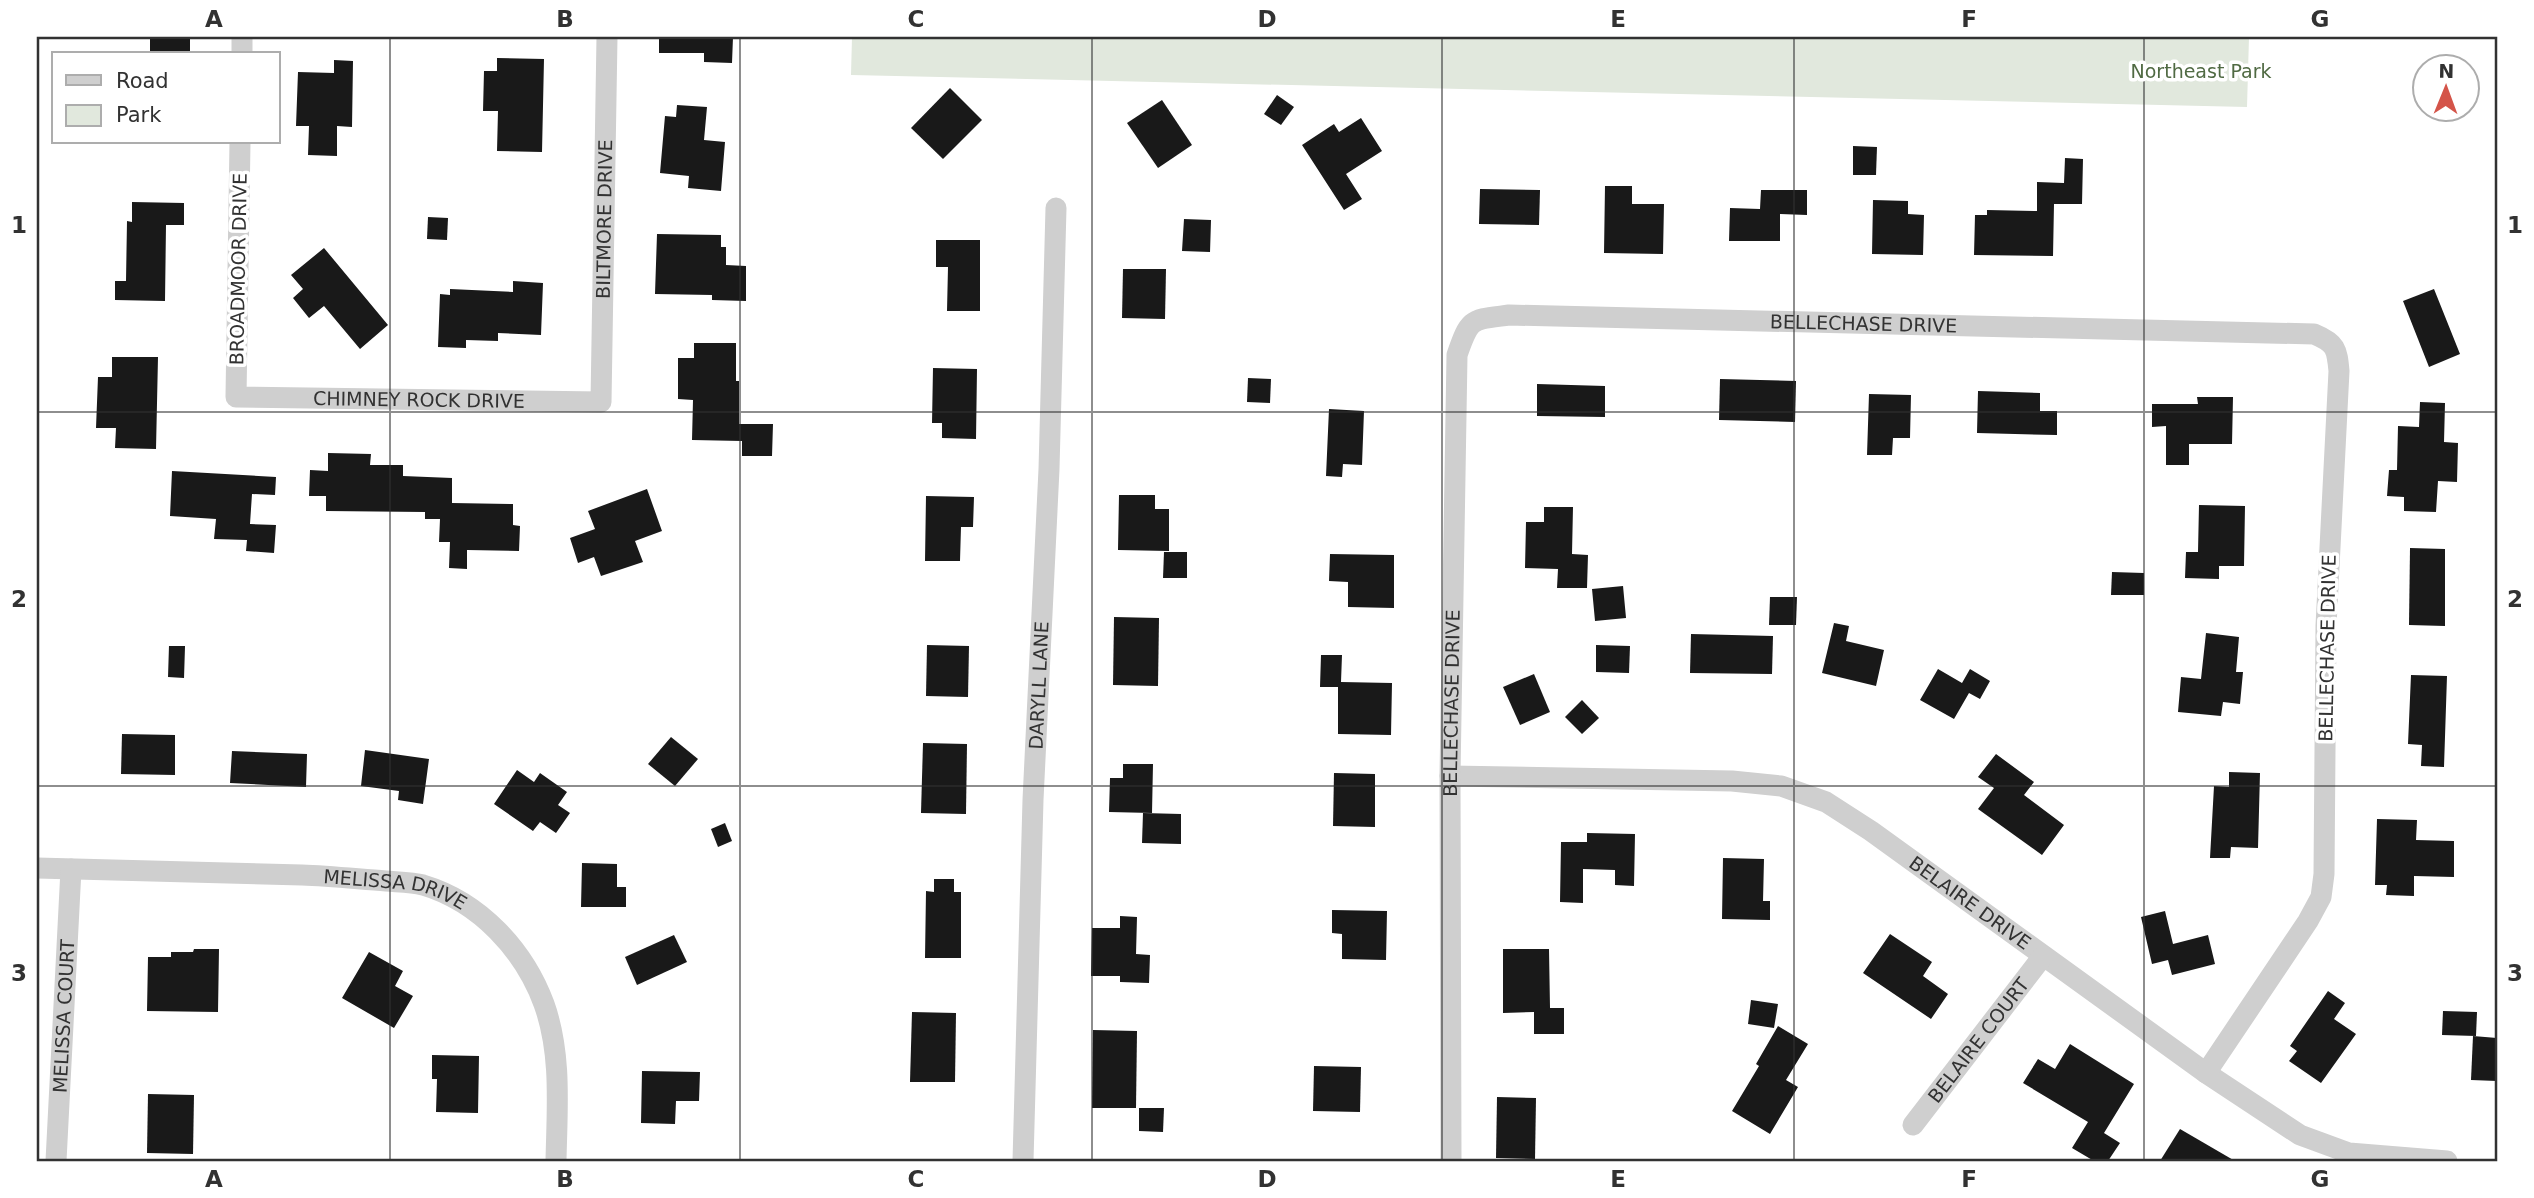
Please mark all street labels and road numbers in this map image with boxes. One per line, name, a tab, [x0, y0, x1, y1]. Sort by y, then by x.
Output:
street label: BILTMORE DRIVE	[592, 139, 616, 299]
street label: BROADMOOR DRIVE	[225, 173, 251, 365]
street label: BELLECHASE DRIVE	[1770, 310, 1957, 337]
street label: CHIMNEY ROCK DRIVE	[313, 387, 525, 412]
street label: BELLECHASE DRIVE	[2314, 554, 2340, 742]
street label: BELLECHASE DRIVE	[1439, 609, 1464, 797]
street label: DARYLL LANE	[1024, 621, 1053, 750]
street label: BELAIRE DRIVE	[1905, 851, 2035, 954]
street label: MELISSA DRIVE	[323, 865, 471, 914]
street label: MELISSA COURT	[49, 938, 78, 1094]
street label: BELAIRE COURT	[1923, 973, 2033, 1107]

